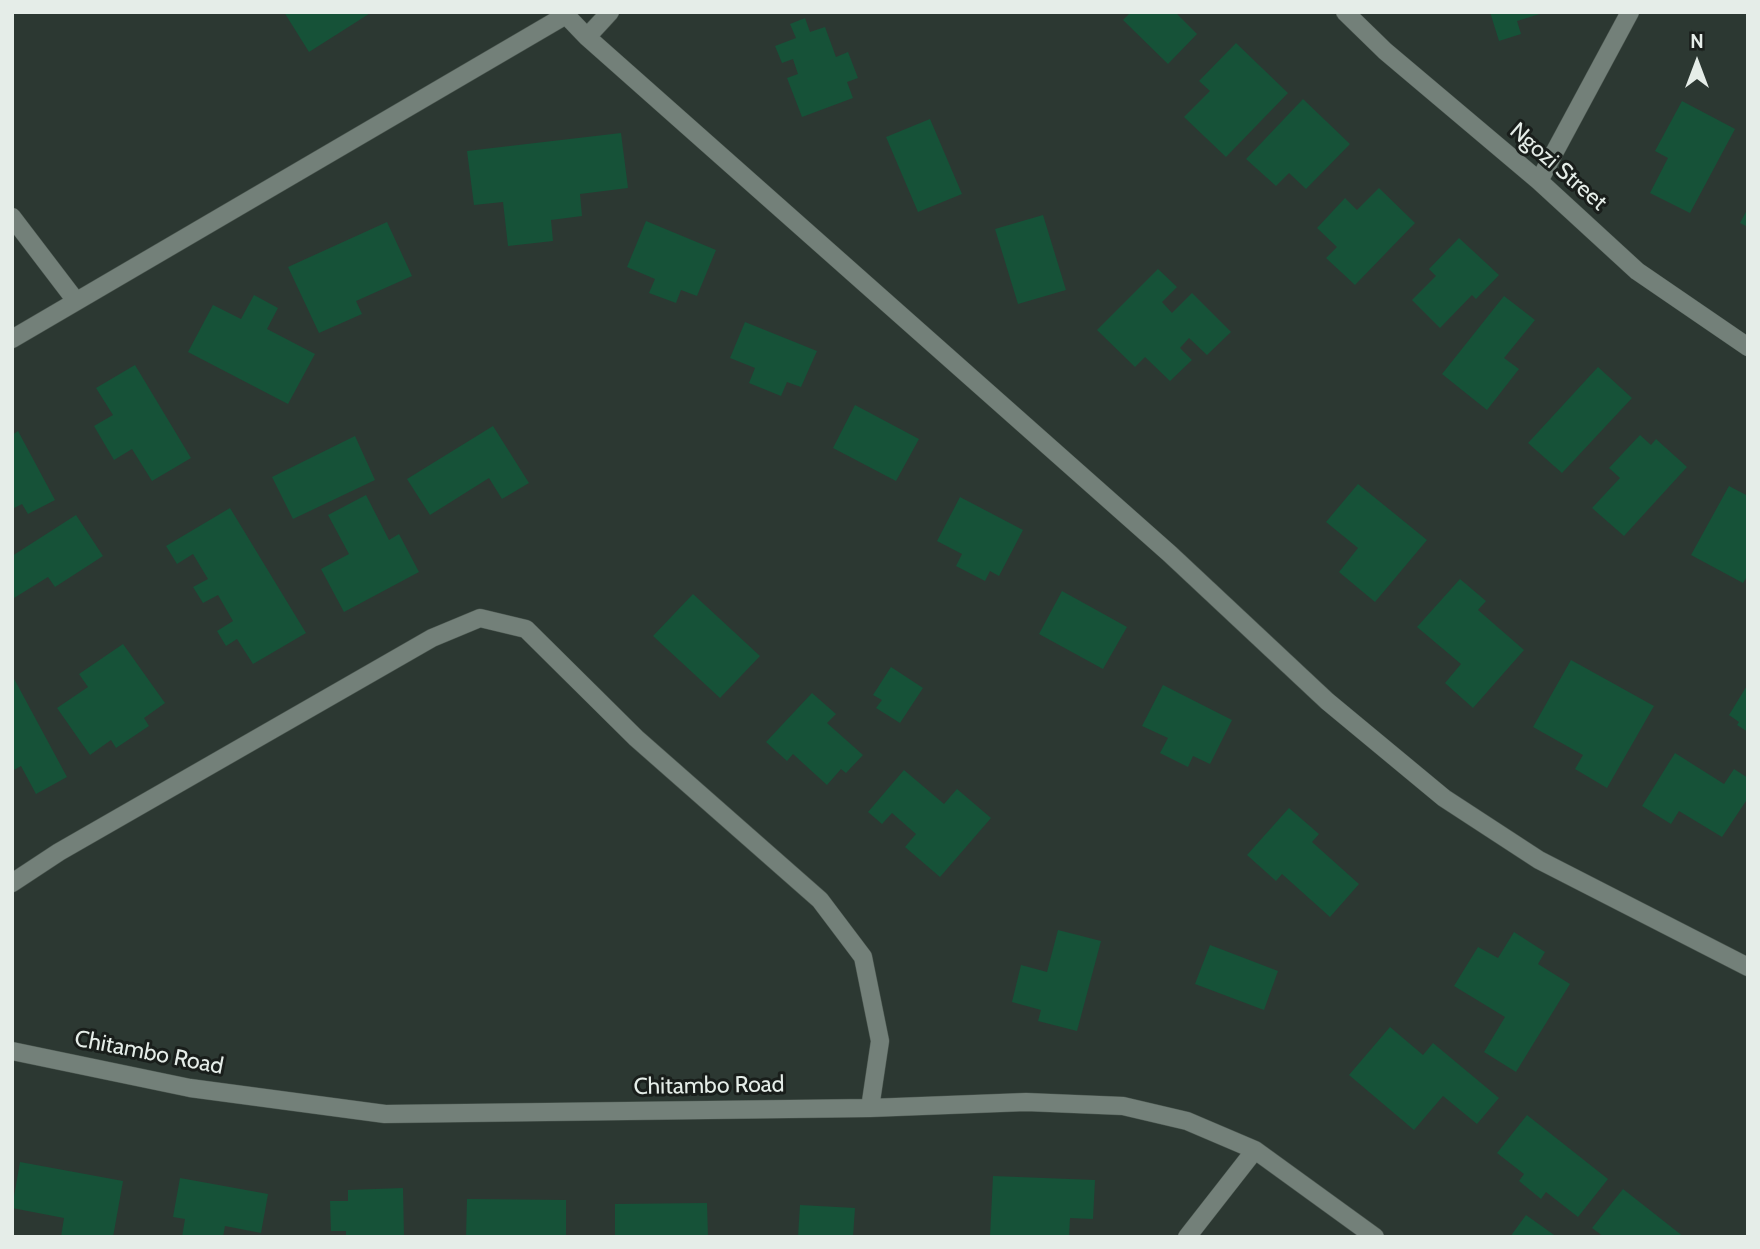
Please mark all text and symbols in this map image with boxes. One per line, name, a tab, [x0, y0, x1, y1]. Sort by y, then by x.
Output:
north arrow	[1662, 28, 1732, 98]
text: N	[1690, 30, 1704, 53]
street label: Ngozi Street	[1504, 117, 1612, 217]
street label: Chitambo Road	[72, 1025, 226, 1081]
street label: Chitambo Road	[633, 1071, 785, 1101]

